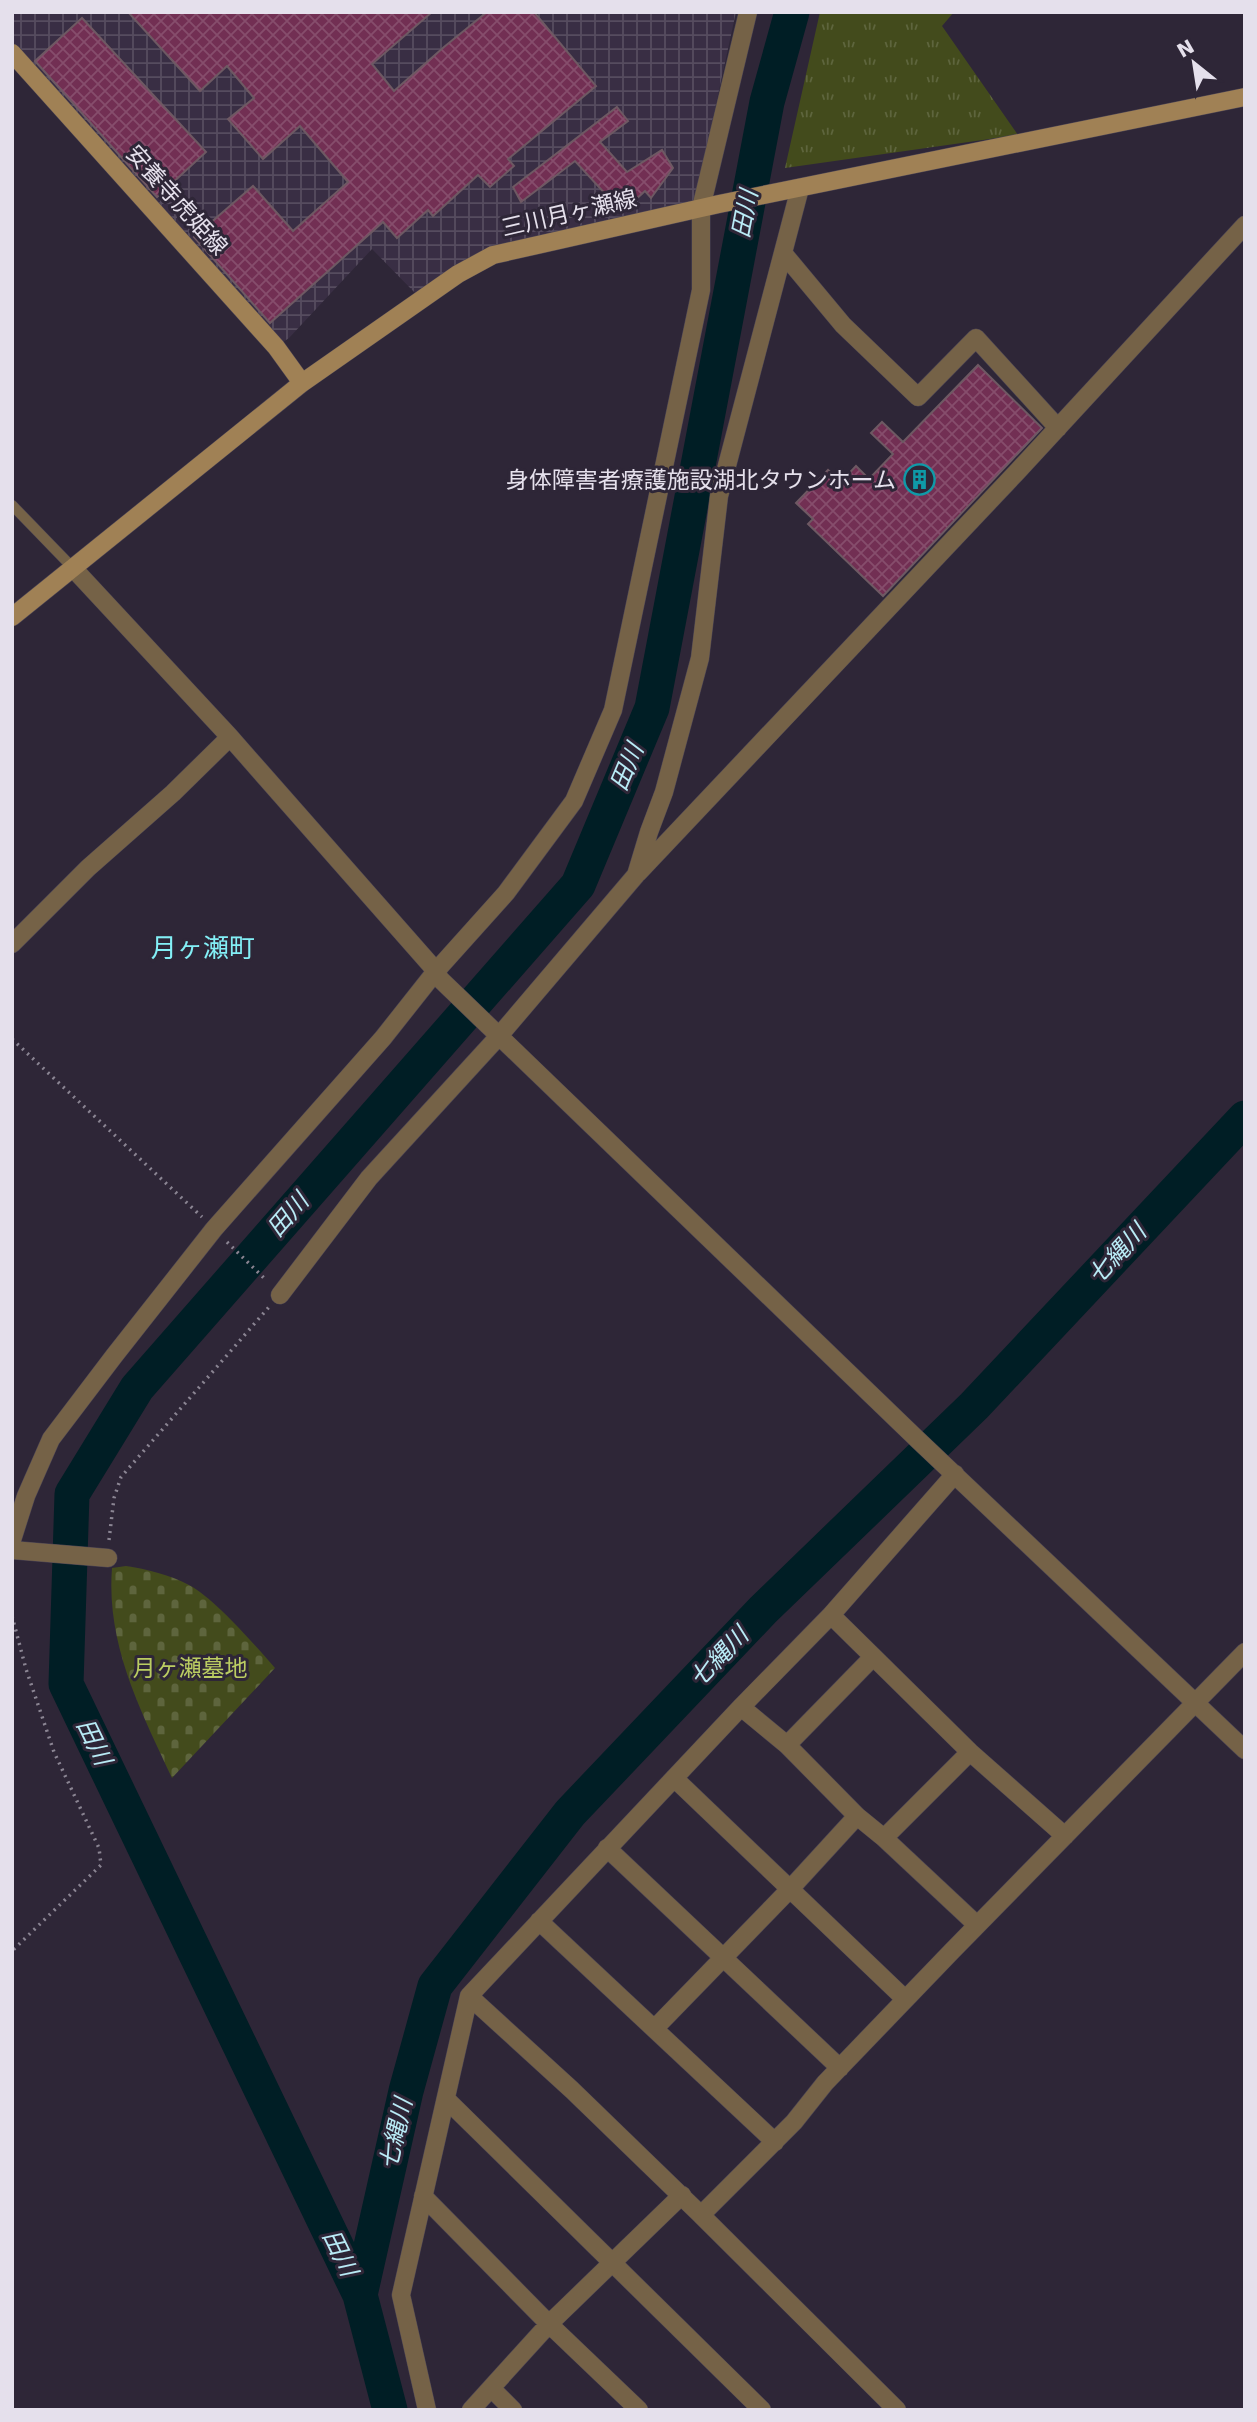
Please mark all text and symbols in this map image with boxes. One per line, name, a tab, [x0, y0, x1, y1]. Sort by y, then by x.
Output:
north arrow	[1159, 28, 1229, 98]
text: N	[1173, 35, 1198, 62]
street label: 安養寺虎姫線	[121, 140, 233, 260]
street label: 三川月ヶ瀬線	[499, 185, 639, 241]
water label: 田川	[727, 185, 764, 240]
building icon: 身体障害者療護施設湖北タウンホーム	[902, 463, 936, 497]
place label: 身体障害者療護施設湖北タウンホーム	[506, 467, 896, 493]
water label: 田川	[605, 737, 650, 795]
district label: 月ヶ瀬町	[151, 933, 255, 963]
water label: 田川	[262, 1185, 316, 1242]
water label: 七縄川	[1082, 1216, 1154, 1290]
water label: 七縄川	[684, 1619, 756, 1693]
park label: 月ヶ瀬墓地	[133, 1655, 248, 1681]
water label: 田川	[71, 1714, 118, 1772]
water label: 七縄川	[374, 2093, 418, 2172]
water label: 田川	[317, 2225, 364, 2283]

